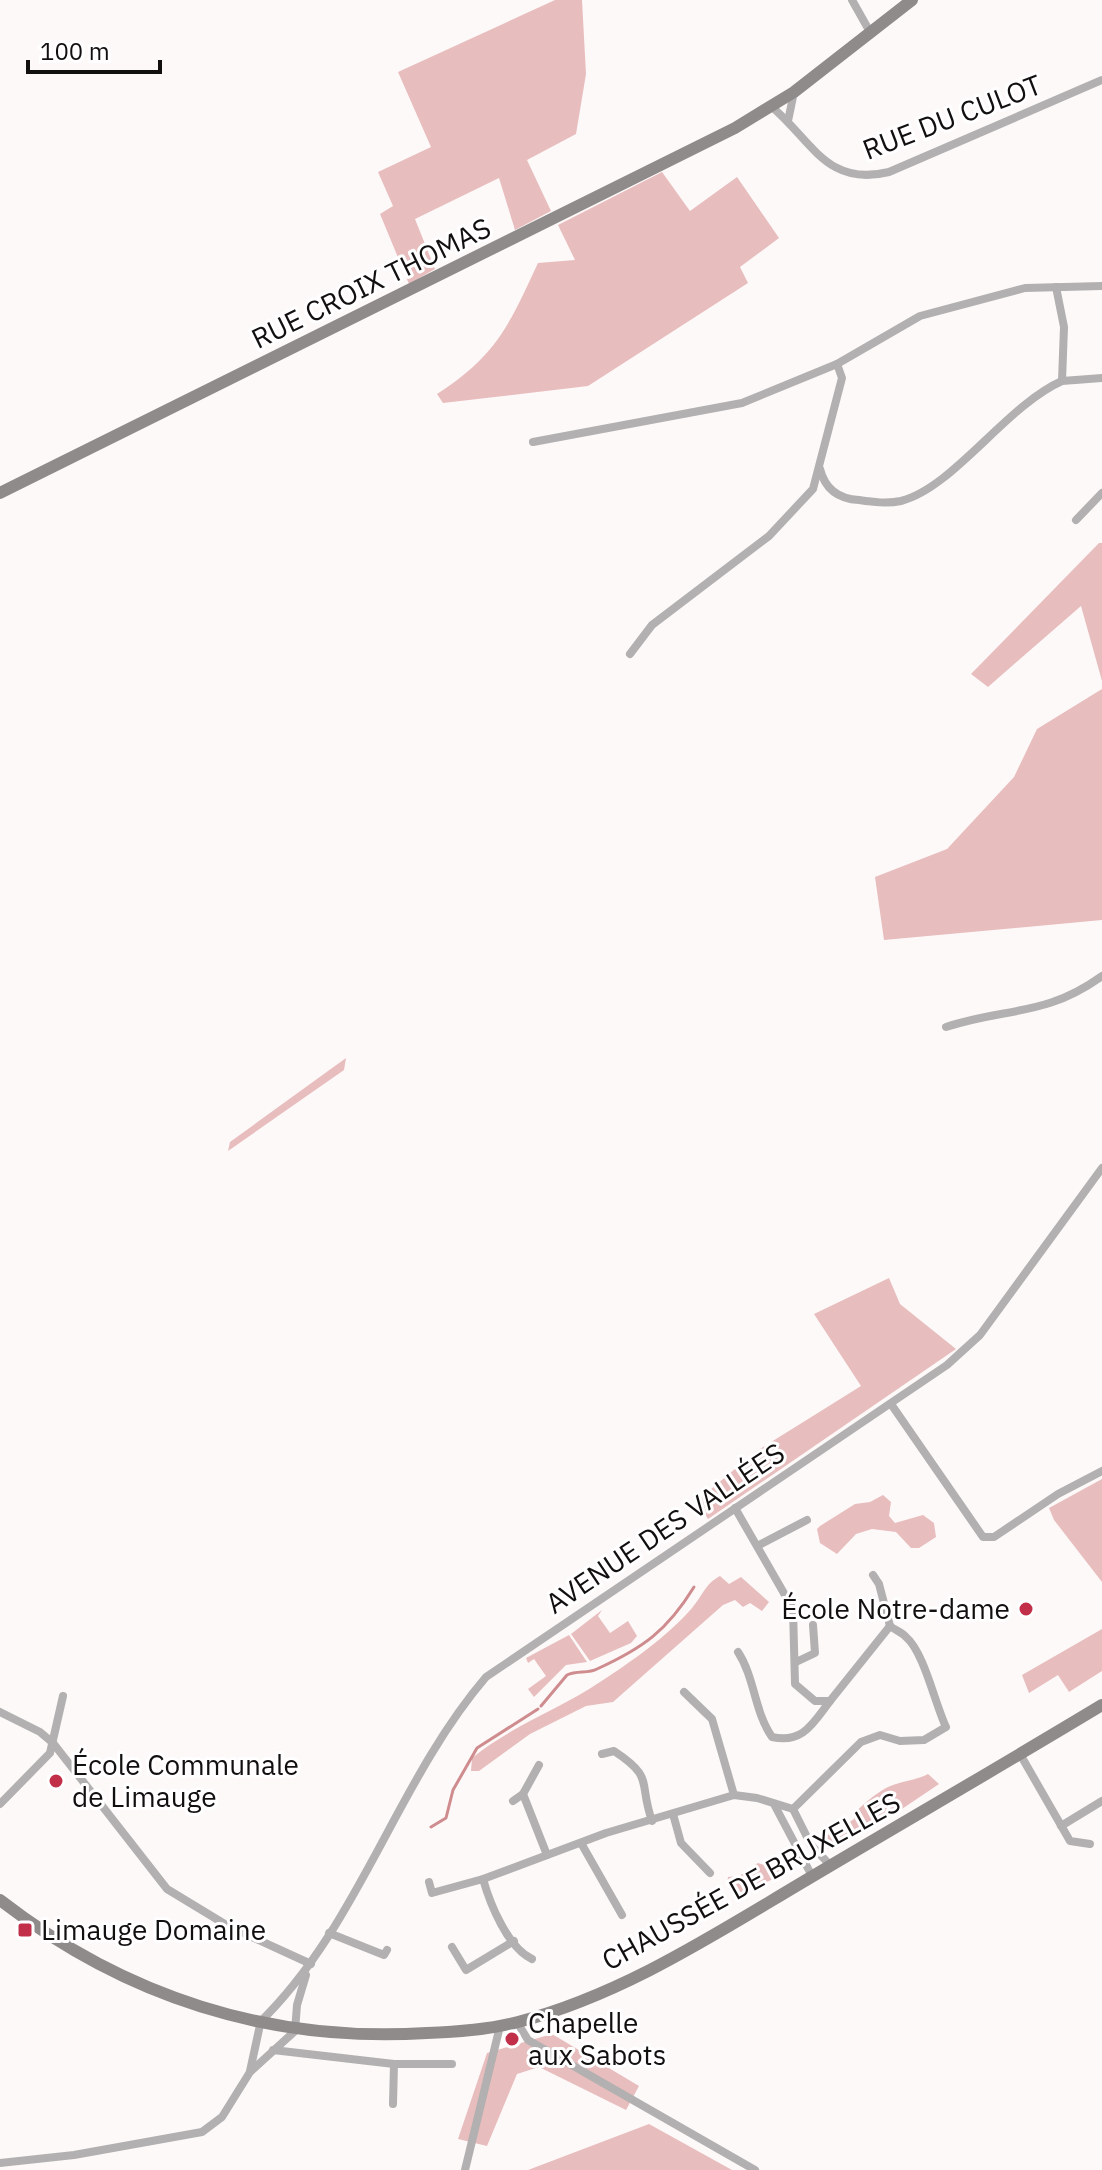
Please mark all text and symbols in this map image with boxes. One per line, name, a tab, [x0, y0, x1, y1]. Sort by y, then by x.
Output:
scale bar	[28, 24, 160, 74]
text: 100 m	[40, 35, 110, 67]
street label: RUE DU CULOT	[857, 65, 1047, 168]
street label: RUE CROIX THOMAS	[245, 209, 497, 357]
street label: AVENUE DES VALLÉES	[538, 1434, 791, 1621]
place label: École Notre-dame	[781, 1590, 1010, 1627]
marker: École Notre-dame	[1017, 1600, 1035, 1618]
place label: École Communale de Limauge	[72, 1746, 299, 1815]
marker: École Communale de Limauge	[47, 1772, 65, 1790]
street label: CHAUSSÉE DE BRUXELLES	[595, 1783, 907, 1978]
place label: Limauge Domaine	[41, 1911, 266, 1948]
marker: Limauge Domaine	[16, 1921, 34, 1939]
place label: Chapelle aux Sabots	[528, 2004, 666, 2073]
marker: Chapelle aux Sabots	[503, 2030, 521, 2048]

